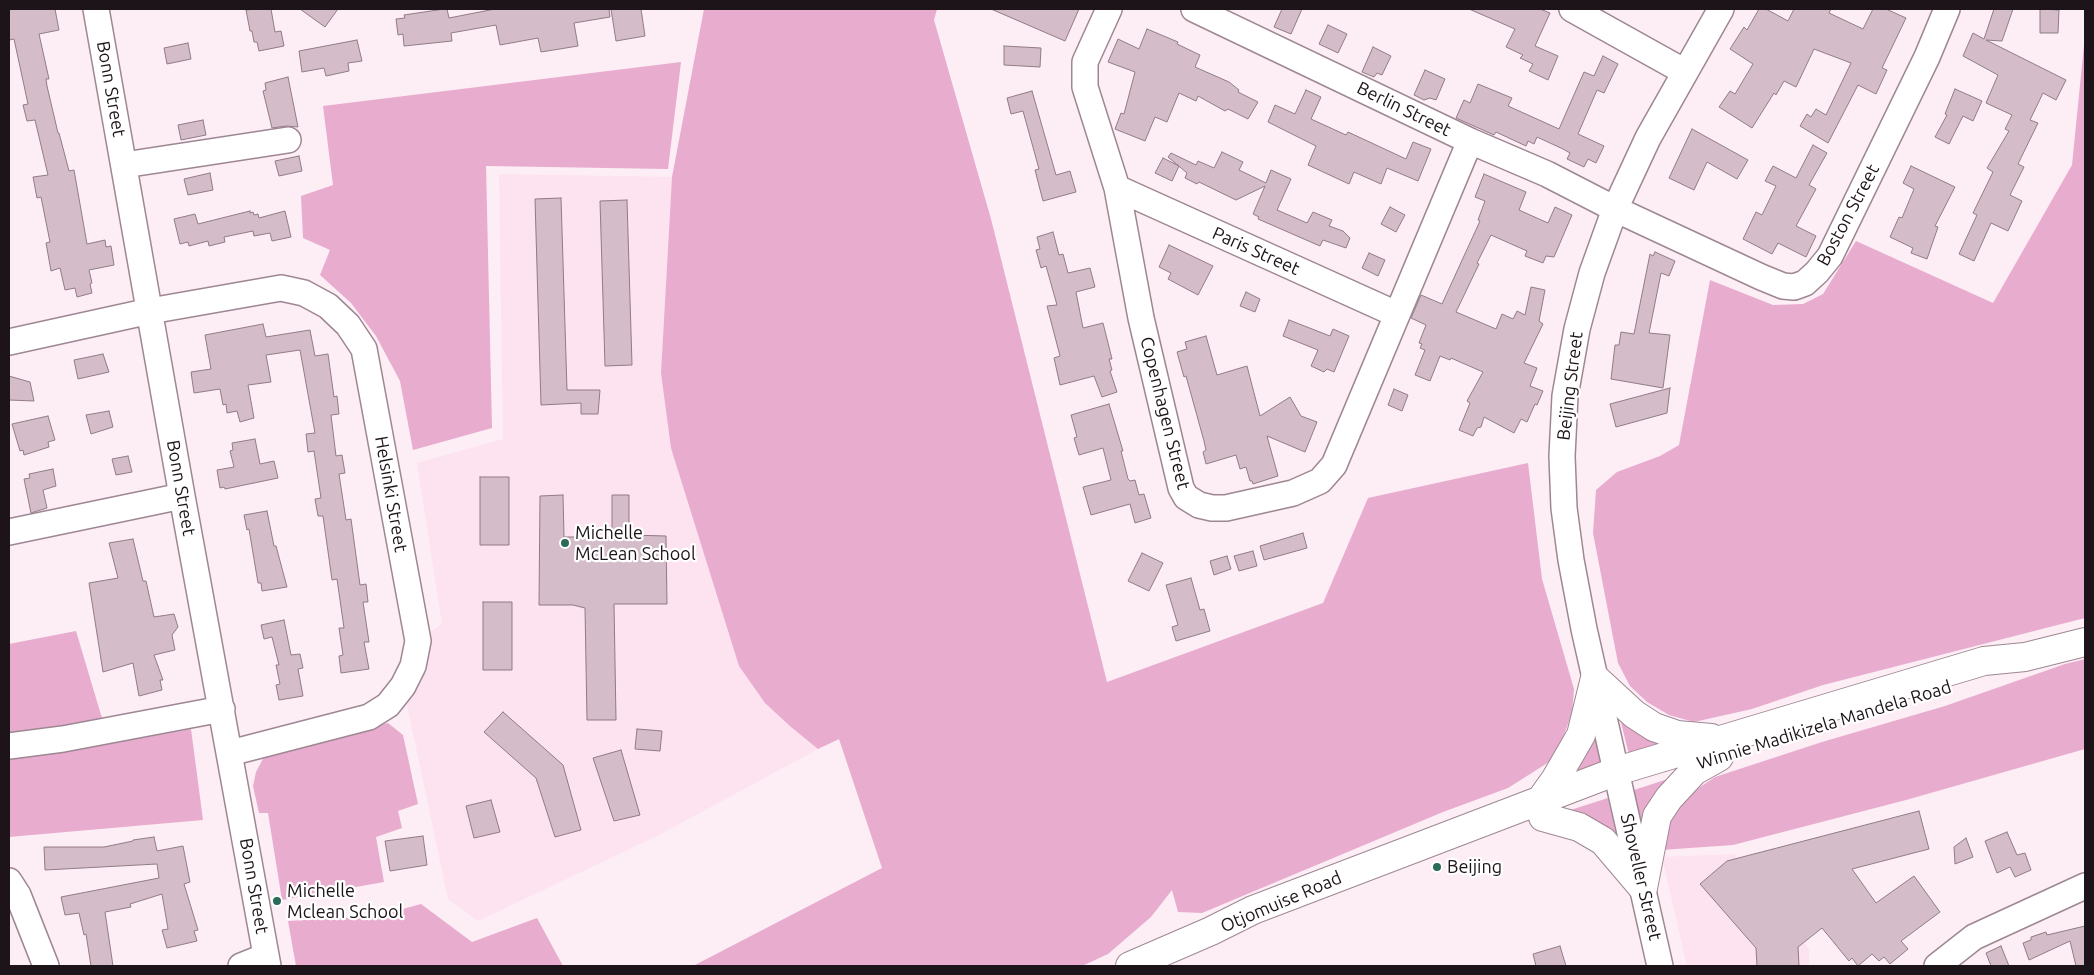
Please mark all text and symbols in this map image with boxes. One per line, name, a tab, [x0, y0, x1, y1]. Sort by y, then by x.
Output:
street label: Bonn Street	[92, 39, 130, 139]
street label: Berlin Street	[1353, 77, 1455, 141]
street label: Boston Street	[1812, 160, 1884, 270]
street label: Paris Street	[1209, 222, 1303, 280]
street label: Beijing Street	[1553, 330, 1587, 442]
street label: Copenhagen Street	[1136, 334, 1194, 492]
street label: Helsinki Street	[370, 434, 412, 554]
street label: Bonn Street	[162, 438, 200, 538]
place label: Michelle McLean School	[575, 522, 696, 564]
marker: Michelle McLean School	[559, 537, 571, 549]
street label: Winnie Madikizela Mandela Road	[1694, 676, 1954, 774]
street label: Shoveller Street	[1616, 812, 1666, 942]
street label: Bonn Street	[235, 836, 273, 936]
place label: Beijing	[1447, 856, 1502, 878]
marker: Beijing	[1431, 861, 1443, 873]
street label: Otjomuise Road	[1217, 867, 1345, 937]
place label: Michelle Mclean School	[287, 880, 403, 922]
marker: Michelle Mclean School	[271, 895, 283, 907]

